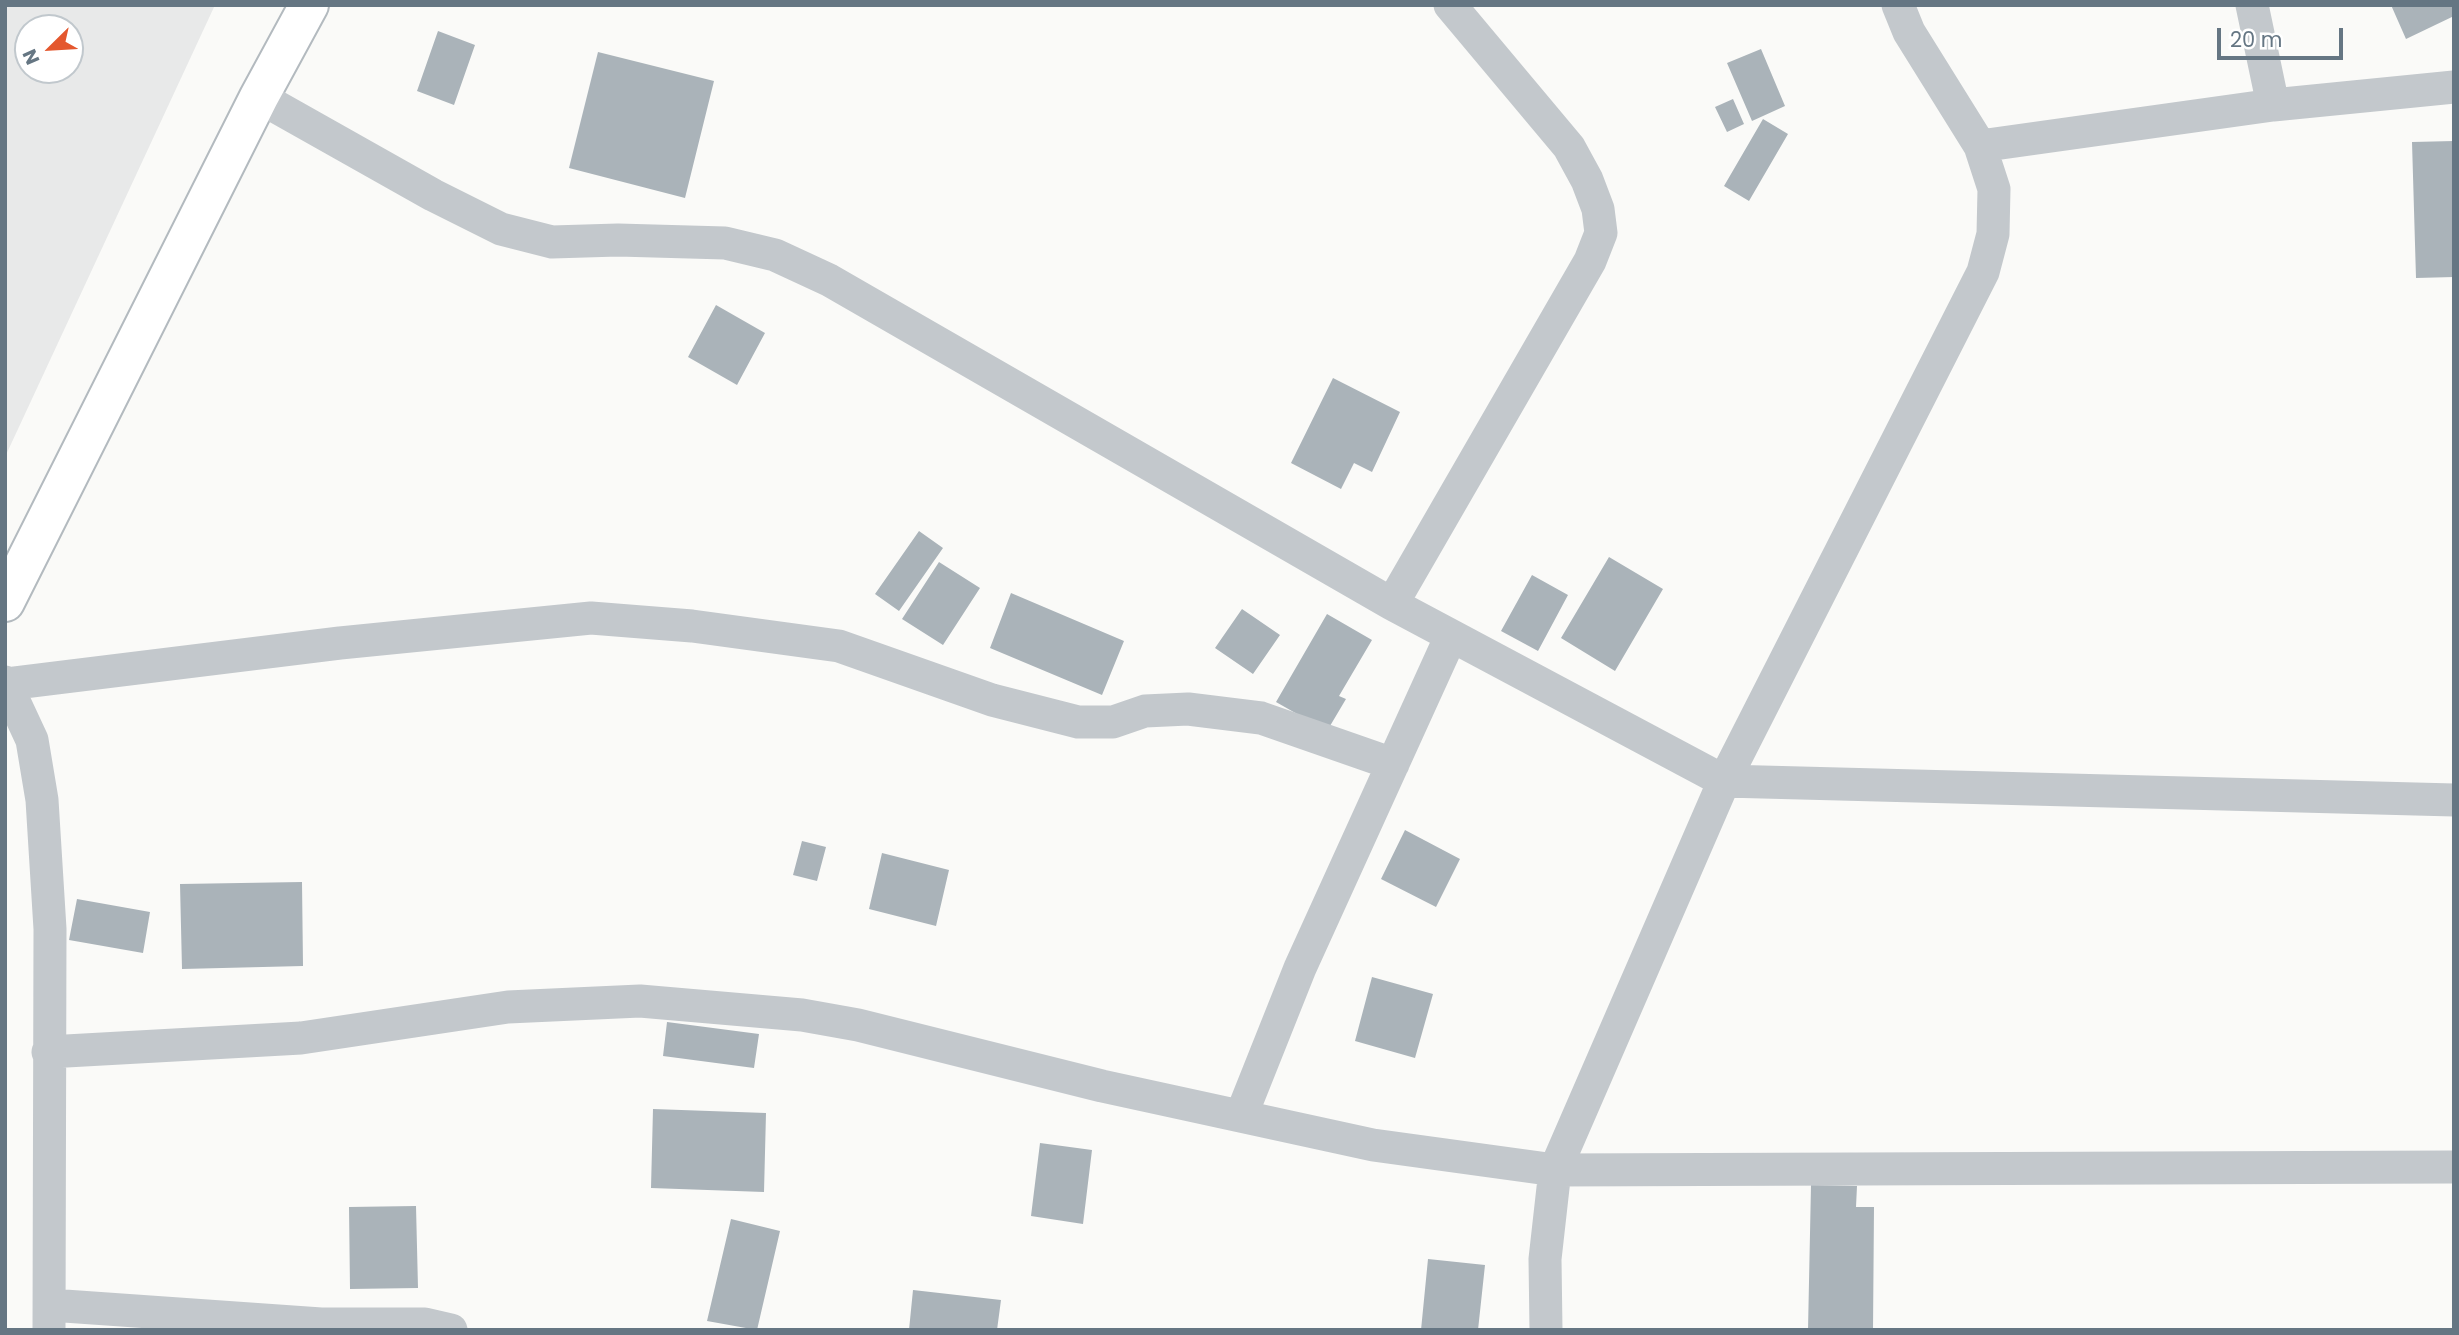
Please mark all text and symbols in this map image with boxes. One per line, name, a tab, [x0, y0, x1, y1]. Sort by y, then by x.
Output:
north arrow	[14, 14, 84, 84]
scale bar	[2221, 14, 2347, 58]
text: 20 m	[2230, 25, 2283, 54]
text: N	[16, 45, 46, 69]

